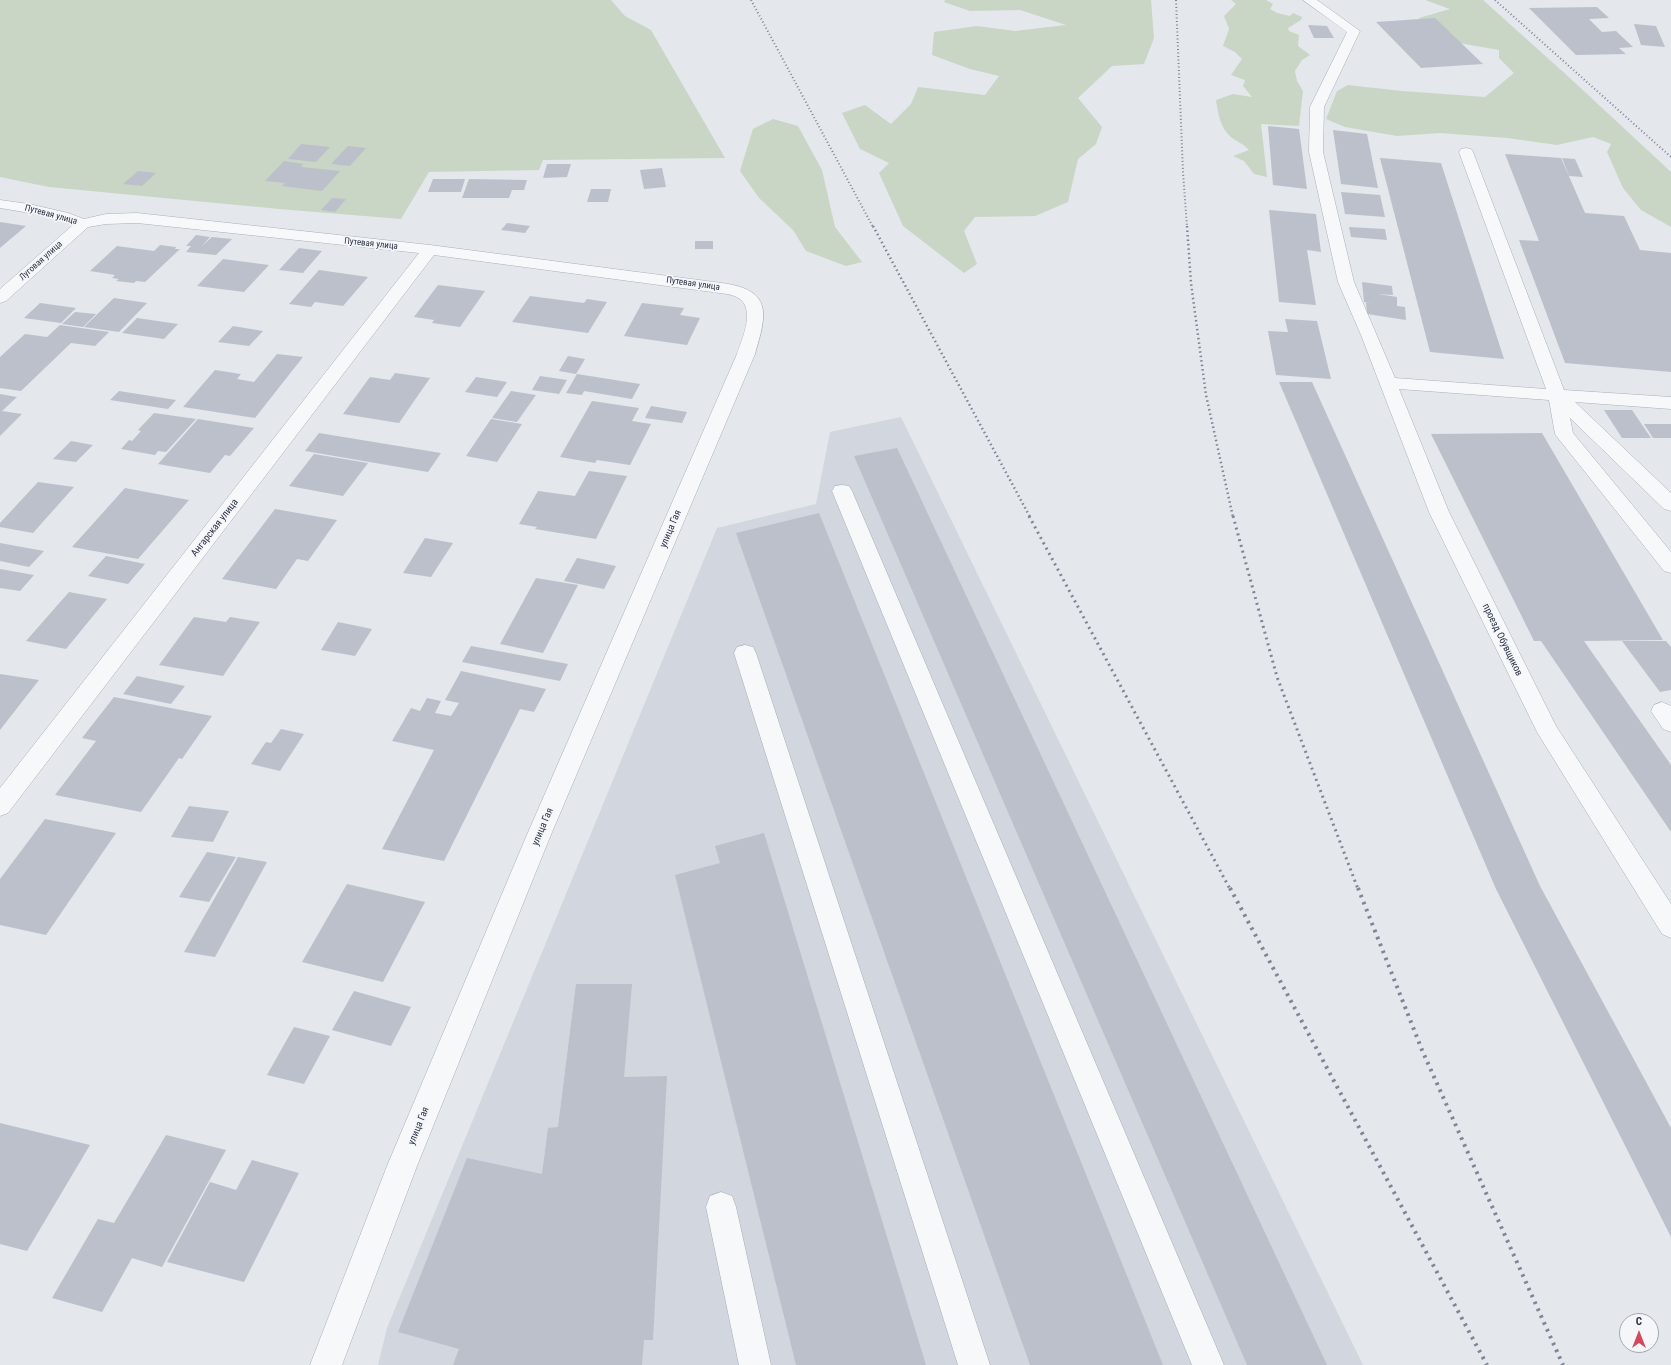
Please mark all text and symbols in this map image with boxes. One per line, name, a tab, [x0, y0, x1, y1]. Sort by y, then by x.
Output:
street label: Путевая улица	[23, 203, 79, 227]
street label: Путевая улица	[344, 236, 398, 252]
street label: Луговая улица	[17, 239, 65, 283]
street label: Путевая улица	[665, 275, 721, 293]
street label: Ангарская улица	[189, 497, 241, 559]
street label: улица Гая	[658, 508, 684, 550]
street label: проезд Обувщиков	[1479, 602, 1525, 678]
street label: улица Гая	[530, 806, 556, 848]
street label: улица Гая	[406, 1105, 432, 1147]
north arrow	[1619, 1313, 1659, 1353]
text: С	[1636, 1315, 1642, 1328]

